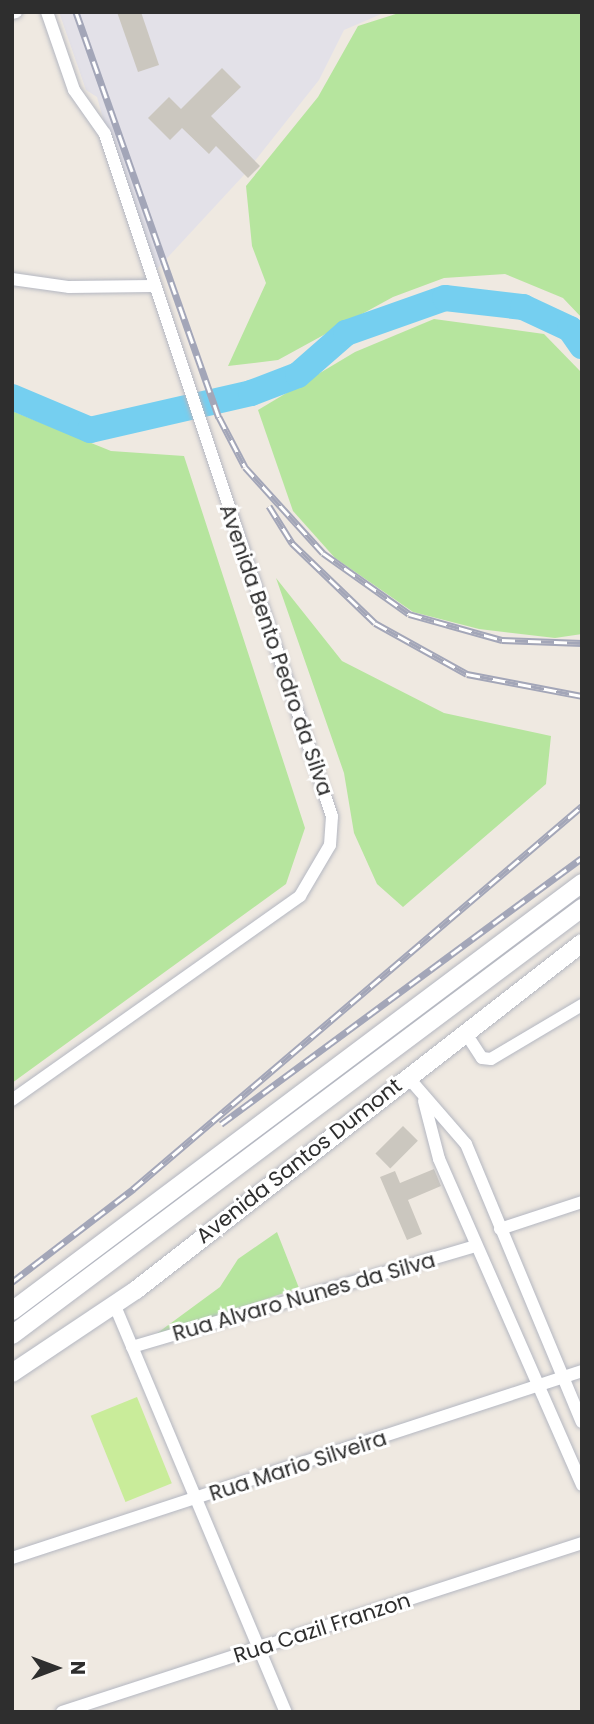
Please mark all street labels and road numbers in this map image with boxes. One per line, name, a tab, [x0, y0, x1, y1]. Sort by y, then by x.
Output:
street label: Avenida Bento Pedro da Silva	[214, 501, 338, 799]
street label: Avenida Santos Dumont	[191, 1073, 407, 1249]
street label: Rua Alvaro Nunes da Silva	[170, 1247, 438, 1347]
street label: Rua Mario Silveira	[206, 1425, 390, 1507]
street label: Rua Cazil Franzon	[230, 1588, 414, 1668]

